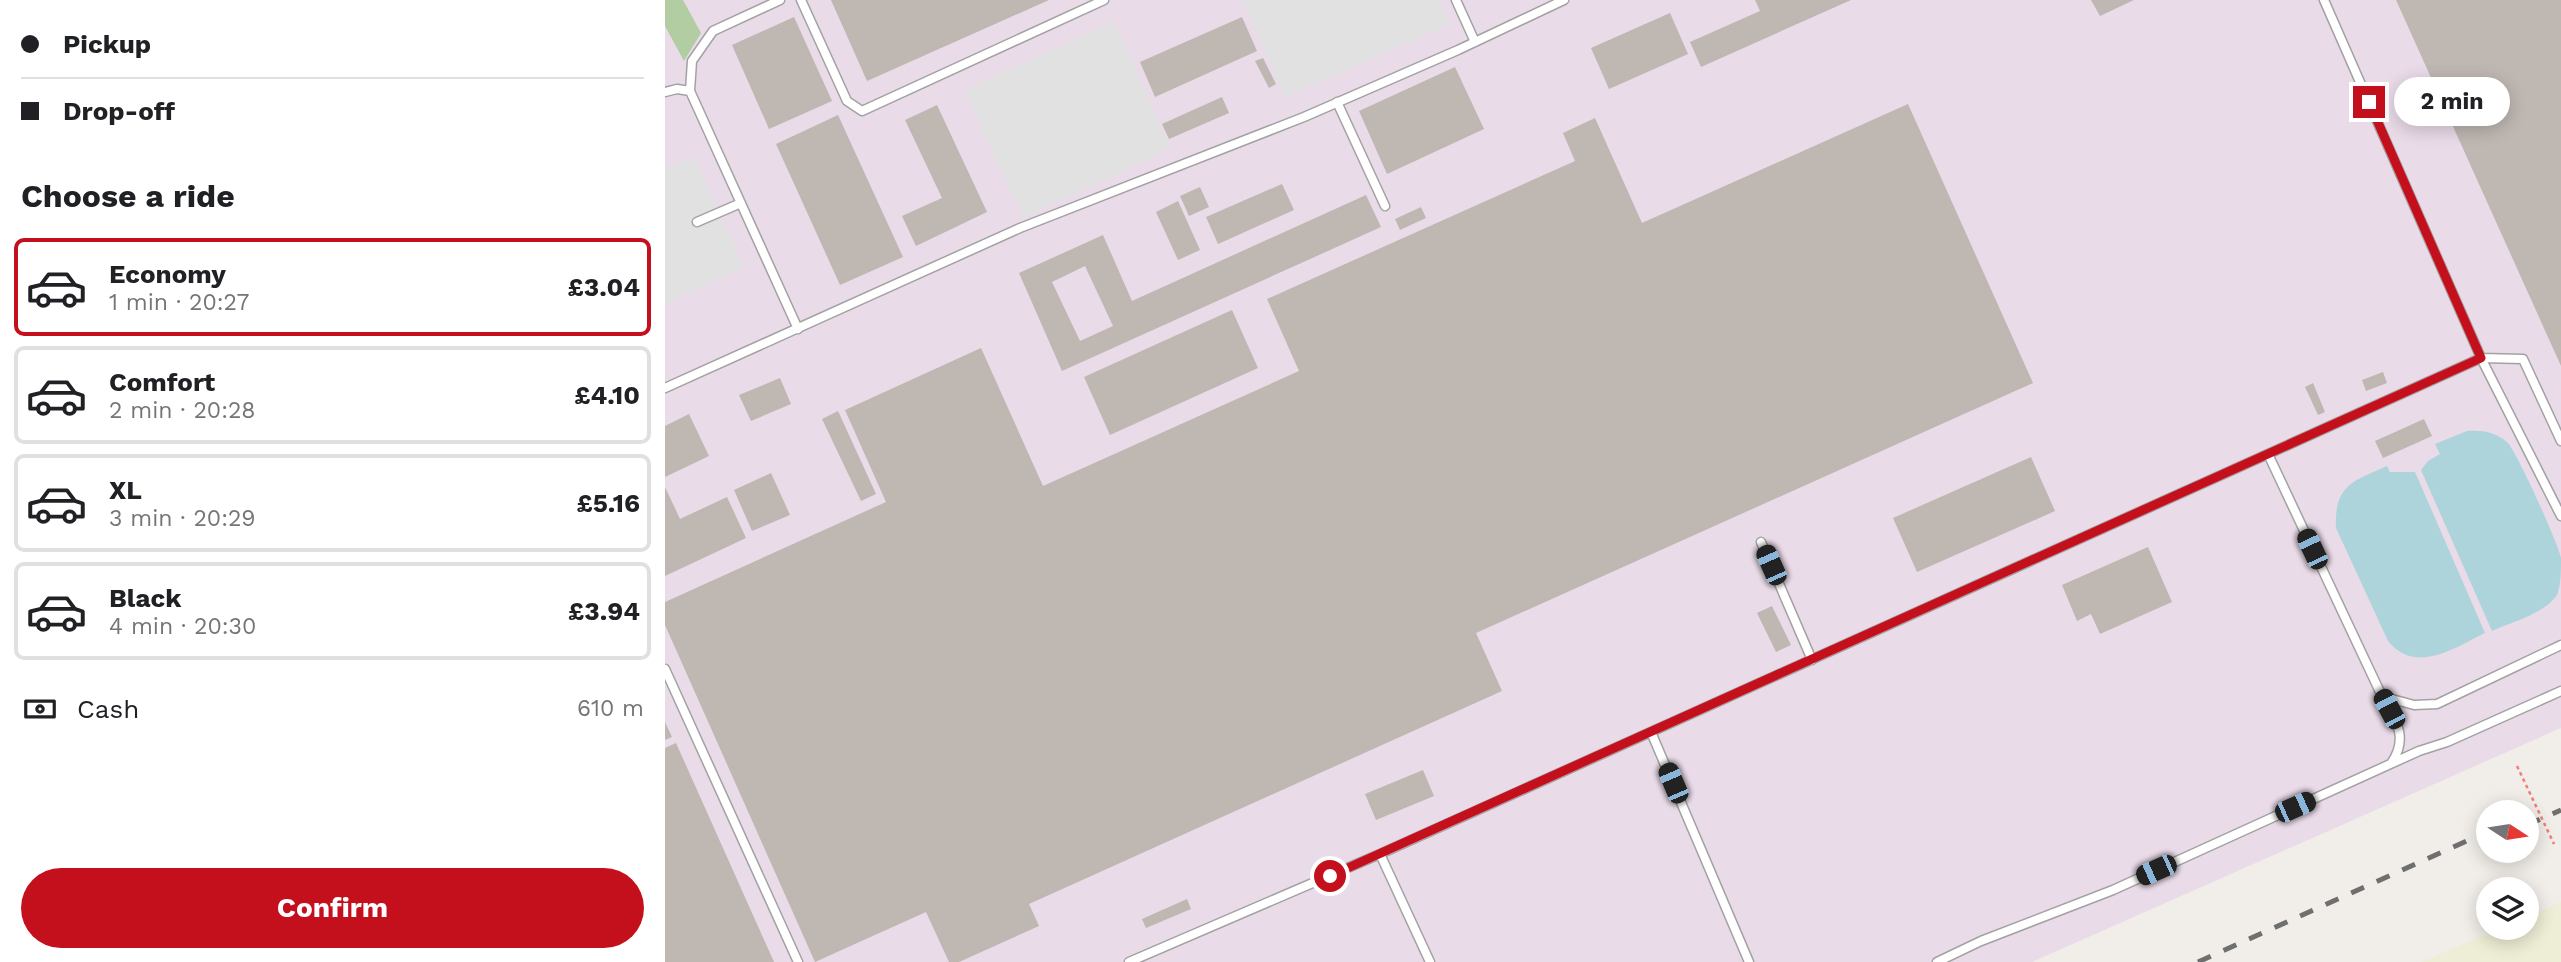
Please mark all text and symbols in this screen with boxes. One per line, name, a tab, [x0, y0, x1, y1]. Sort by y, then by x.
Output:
text: Pickup	[63, 29, 151, 59]
callout: 2 min	[2393, 78, 2509, 126]
route end	[2353, 86, 2385, 118]
text: 2 min	[2421, 88, 2483, 115]
text: Drop-off	[63, 96, 175, 126]
text: Choose a ride	[21, 177, 235, 215]
icon: car	[25, 256, 88, 319]
text: Economy	[109, 259, 226, 289]
text: £3.04	[568, 272, 640, 302]
text: 1 min · 20:27	[109, 289, 249, 316]
icon: car	[25, 364, 88, 427]
text: Comfort	[109, 367, 215, 397]
text: £4.10	[574, 380, 640, 410]
text: 2 min · 20:28	[109, 397, 256, 424]
icon: car	[25, 472, 88, 535]
text: XL	[109, 475, 142, 505]
text: £5.16	[577, 488, 640, 518]
text: 3 min · 20:29	[109, 505, 256, 532]
car	[2294, 526, 2331, 572]
car	[1753, 542, 1790, 588]
icon: car	[25, 580, 88, 643]
text: Black	[109, 583, 181, 613]
text: £3.94	[568, 596, 640, 626]
text: 4 min · 20:30	[109, 613, 256, 640]
car	[2370, 686, 2409, 732]
icon: cash	[21, 690, 59, 728]
text: Cash	[77, 694, 139, 724]
text: 610 m	[577, 695, 644, 722]
car	[1656, 760, 1691, 806]
car	[2272, 789, 2319, 825]
north arrow	[2476, 800, 2539, 863]
map controls	[2476, 800, 2539, 940]
car	[2133, 852, 2180, 888]
route start	[1314, 860, 1346, 892]
button: Confirm	[21, 868, 644, 948]
button: layers	[2476, 877, 2539, 940]

